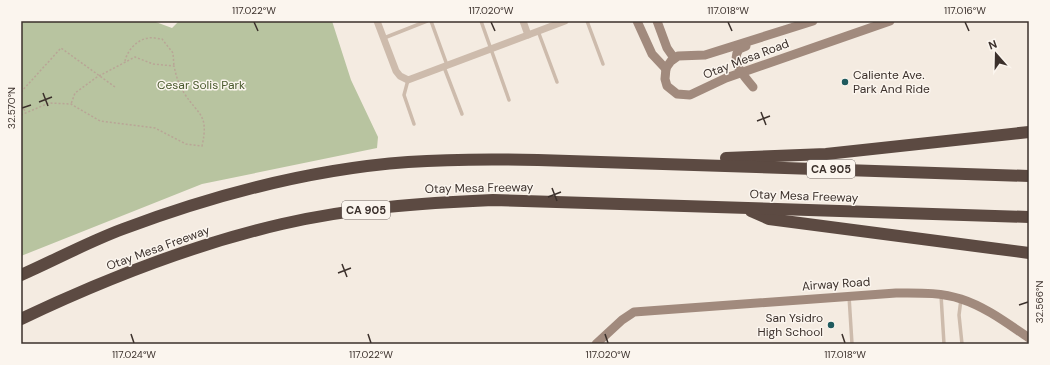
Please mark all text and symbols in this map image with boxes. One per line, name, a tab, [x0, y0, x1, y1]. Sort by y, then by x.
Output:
text: 117.022°W	[232, 4, 276, 17]
text: 117.020°W	[469, 4, 514, 17]
text: 117.018°W	[707, 4, 749, 17]
text: 117.016°W	[944, 4, 986, 17]
north arrow	[976, 34, 1016, 74]
street label: Otay Mesa Road	[701, 35, 791, 83]
text: N	[986, 37, 999, 53]
place label: Caliente Ave. Park And Ride	[853, 67, 930, 97]
park label: Cesar Solis Park	[157, 77, 245, 93]
marker: Caliente Ave. Park And Ride	[840, 77, 850, 87]
text: 32.570°N	[5, 87, 18, 129]
road number: CA 905	[807, 160, 855, 178]
street label: Otay Mesa Freeway	[424, 179, 534, 197]
street label: Otay Mesa Freeway	[749, 186, 859, 206]
road number: CA 905	[342, 201, 390, 219]
street label: Otay Mesa Freeway	[104, 222, 212, 274]
street label: Airway Road	[801, 274, 871, 294]
text: 32.566°N	[1033, 281, 1046, 323]
place label: San Ysidro High School	[758, 310, 823, 340]
marker: San Ysidro High School	[826, 320, 836, 330]
text: 117.024°W	[112, 348, 156, 361]
text: 117.022°W	[349, 348, 393, 361]
text: 117.020°W	[586, 348, 631, 361]
text: 117.018°W	[824, 348, 866, 361]

